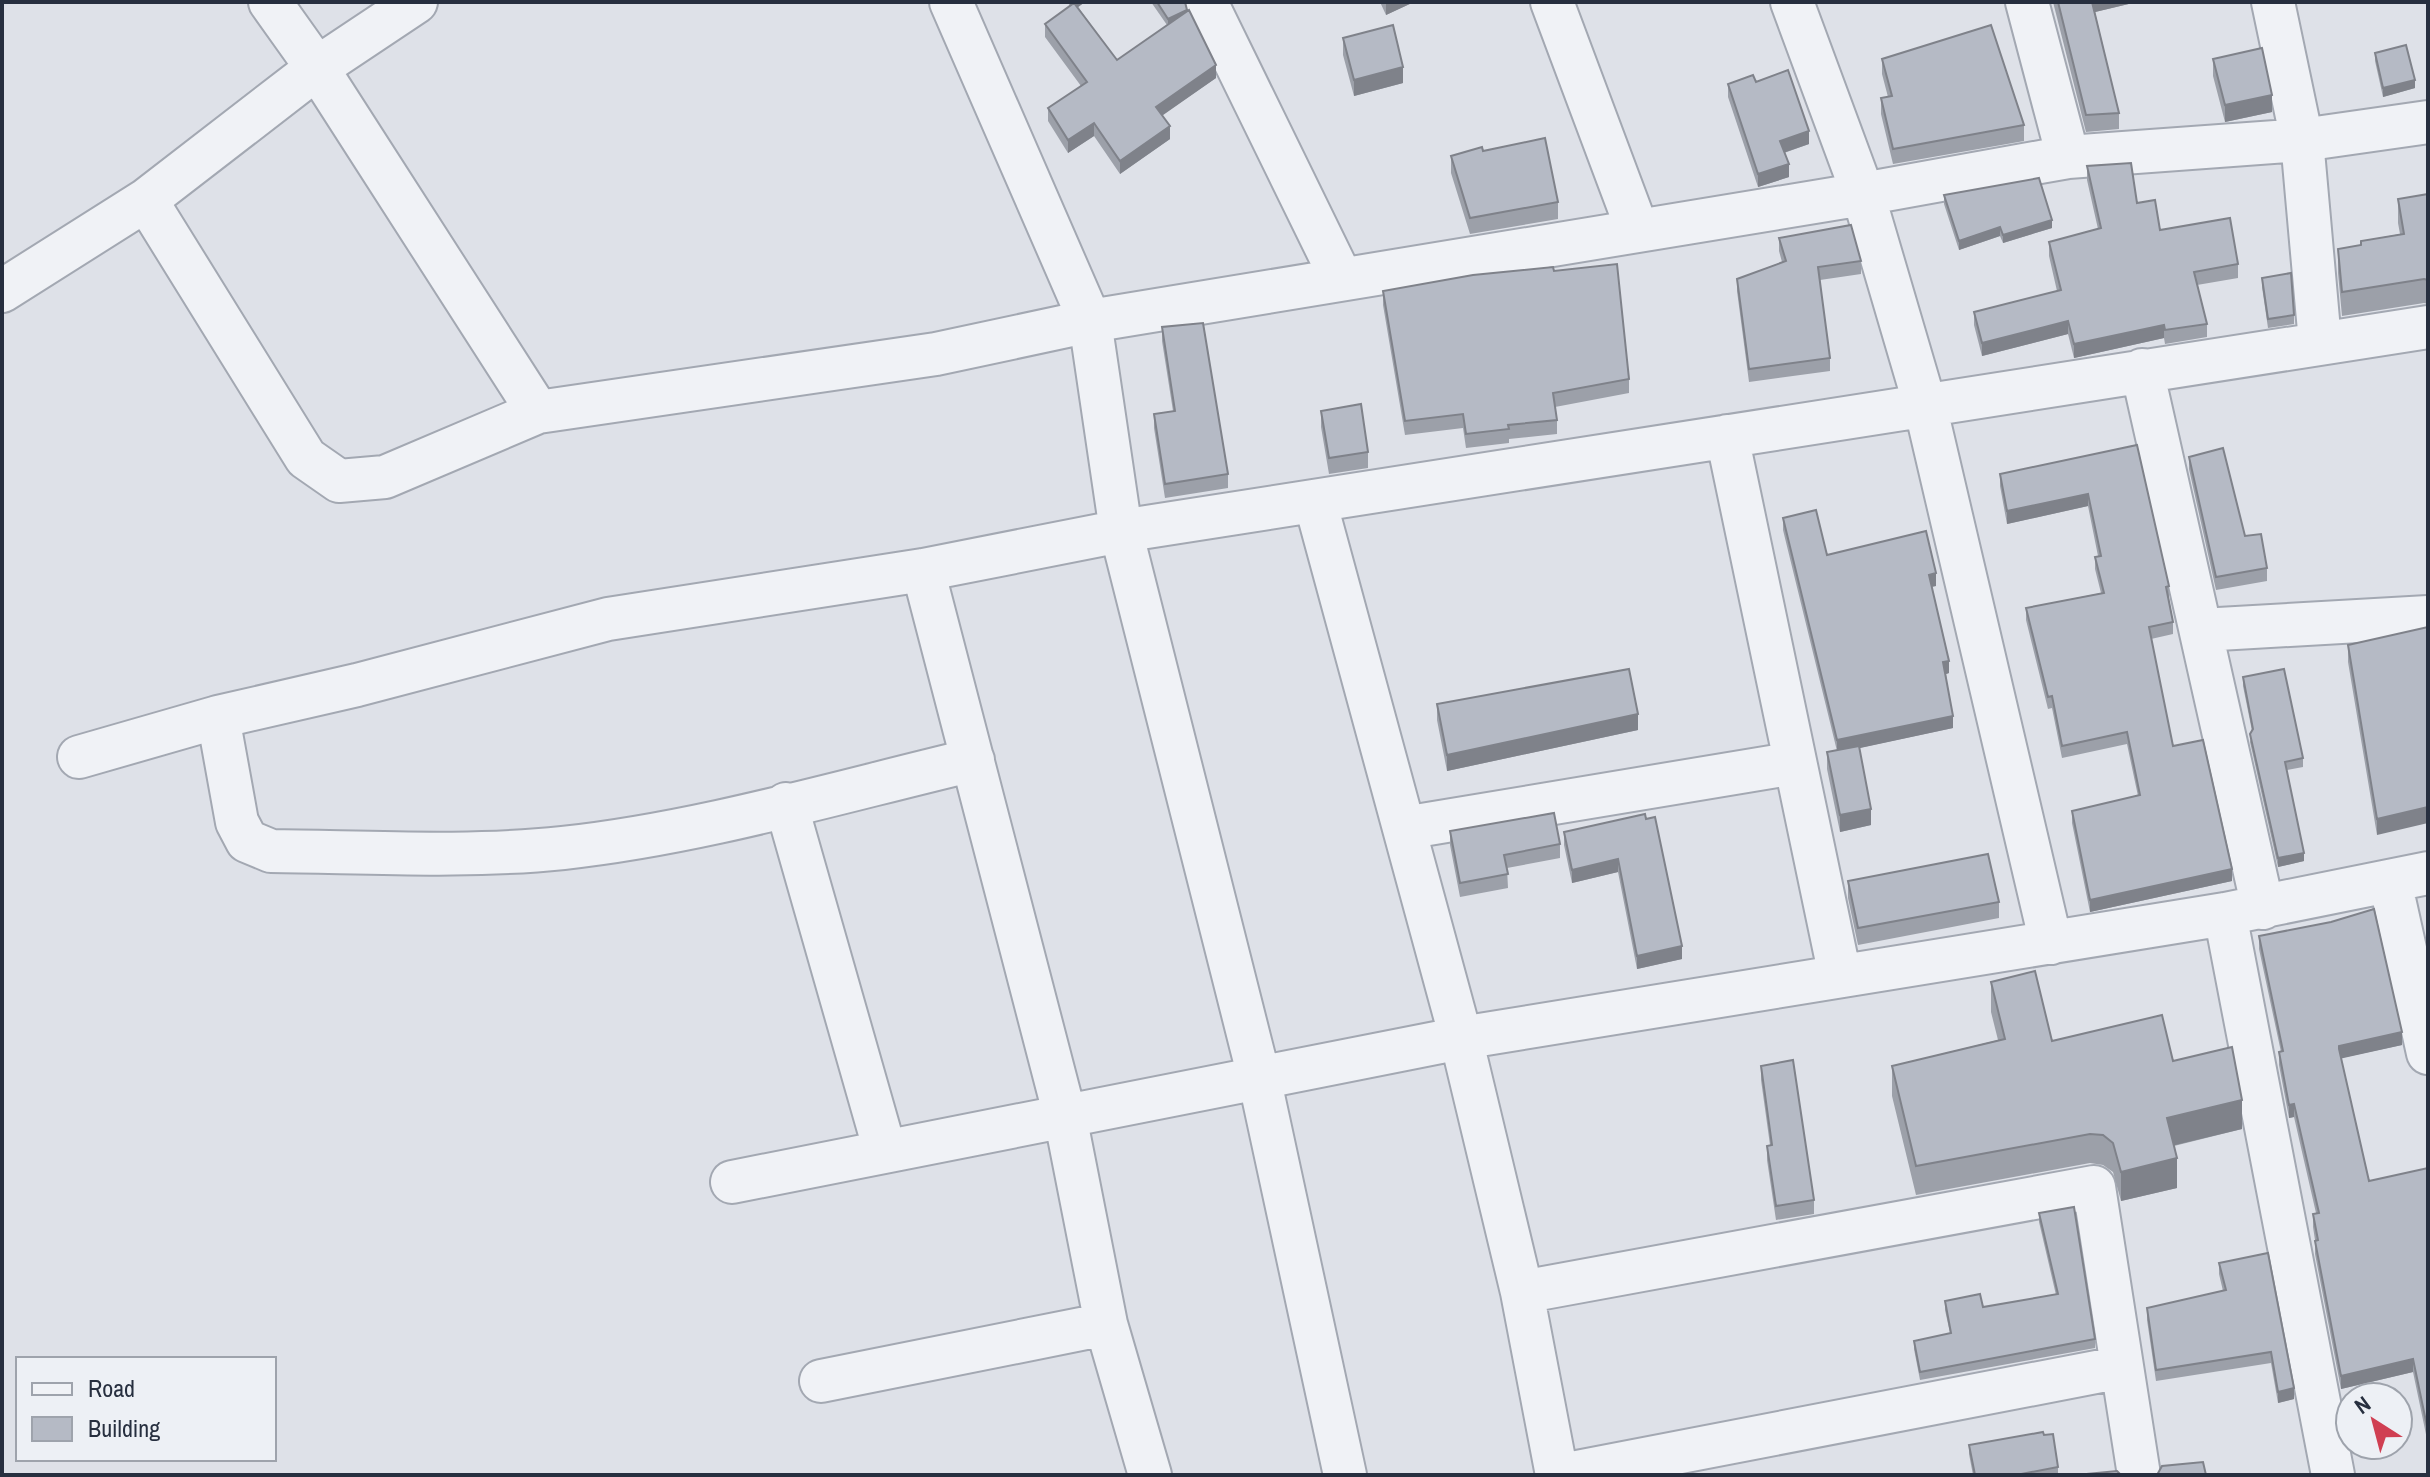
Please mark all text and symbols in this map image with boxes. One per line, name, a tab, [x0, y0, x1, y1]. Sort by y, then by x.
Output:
legend	[16, 1357, 276, 1461]
text: Road	[88, 1372, 135, 1404]
north arrow	[2334, 1381, 2414, 1461]
text: N	[2348, 1389, 2376, 1421]
text: Building	[88, 1412, 160, 1444]

